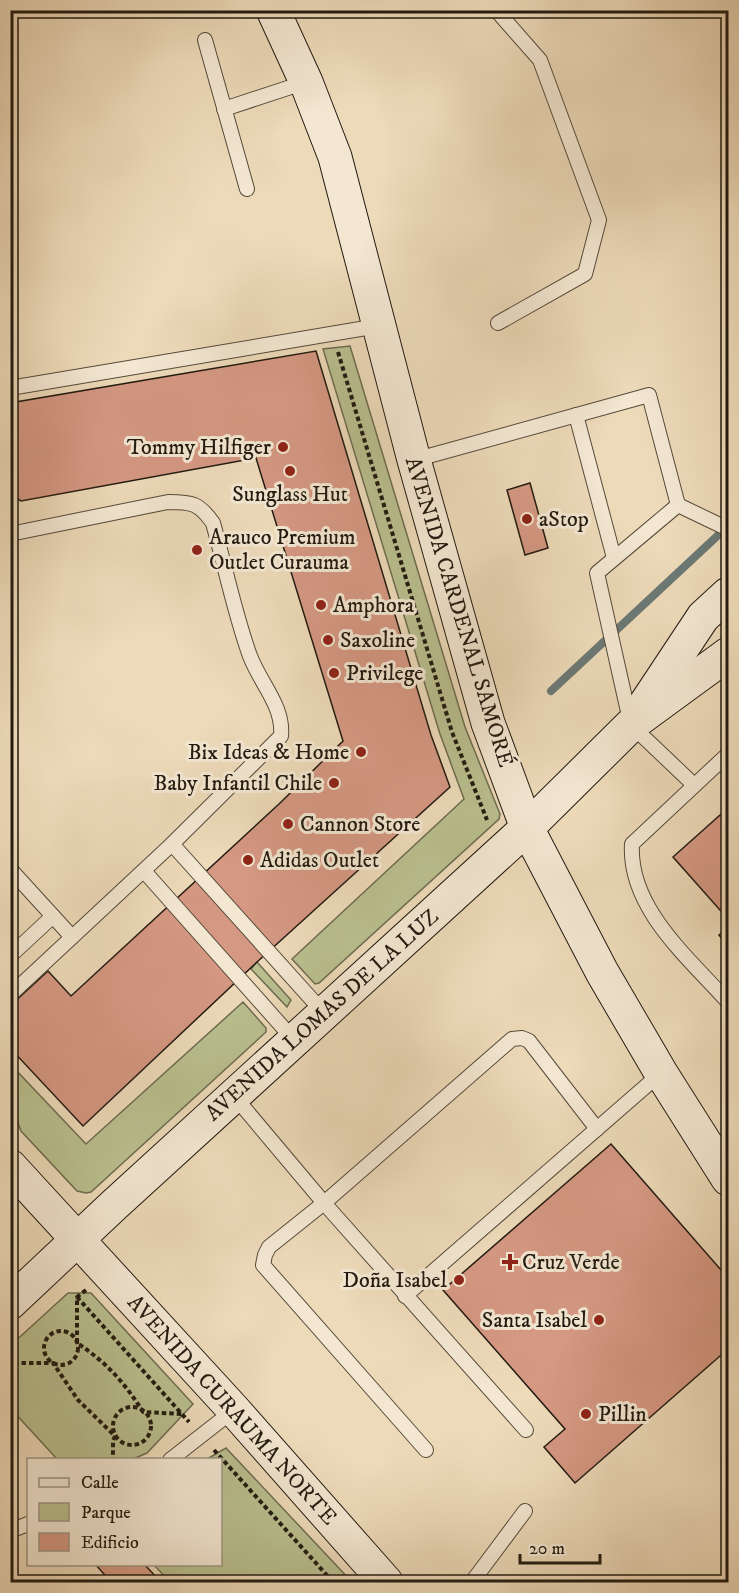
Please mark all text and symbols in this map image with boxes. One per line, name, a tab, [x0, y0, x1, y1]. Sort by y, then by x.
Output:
place label: Tommy Hilfiger	[127, 434, 272, 461]
marker: Tommy Hilfiger	[276, 440, 290, 454]
street label: AVENIDA CARDENAL SAMORÉ	[399, 454, 519, 770]
marker: Sunglass Hut	[283, 464, 297, 478]
place label: Sunglass Hut	[232, 481, 348, 508]
place label: aStop	[539, 506, 589, 533]
marker: aStop	[520, 512, 534, 526]
place label: Arauco Premium Outlet Curauma	[209, 524, 355, 576]
marker: Arauco Premium Outlet Curauma	[190, 543, 204, 557]
place label: Amphora	[333, 592, 415, 619]
marker: Amphora	[314, 598, 328, 612]
place label: Saxoline	[340, 627, 415, 654]
marker: Saxoline	[321, 633, 335, 647]
place label: Privilege	[346, 660, 423, 687]
marker: Privilege	[327, 666, 341, 680]
place label: Bix Ideas & Home	[188, 739, 349, 766]
marker: Bix Ideas & Home	[354, 745, 368, 759]
place label: Baby Infantil Chile	[153, 770, 322, 797]
marker: Baby Infantil Chile	[327, 776, 341, 790]
place label: Cannon Store	[300, 811, 420, 838]
marker: Cannon Store	[281, 817, 295, 831]
place label: Adidas Outlet	[260, 847, 379, 874]
marker: Adidas Outlet	[241, 853, 255, 867]
street label: AVENIDA LOMAS DE LA LUZ	[200, 903, 444, 1127]
place label: Cruz Verde	[522, 1249, 620, 1276]
marker: Cruz Verde	[503, 1255, 517, 1269]
place label: Doña Isabel	[343, 1267, 447, 1294]
marker: Doña Isabel	[452, 1273, 466, 1287]
street label: AVENIDA CURAUMA NORTE	[121, 1289, 343, 1531]
place label: Santa Isabel	[482, 1307, 587, 1334]
marker: Santa Isabel	[592, 1313, 606, 1327]
place label: Pillin	[598, 1401, 647, 1428]
marker: Pillin	[579, 1407, 593, 1421]
legend	[27, 1458, 222, 1566]
text: Calle	[81, 1472, 119, 1494]
text: Parque	[81, 1502, 131, 1524]
scale bar	[520, 1527, 600, 1565]
text: Edificio	[81, 1532, 139, 1554]
text: 20 m	[529, 1538, 565, 1560]

